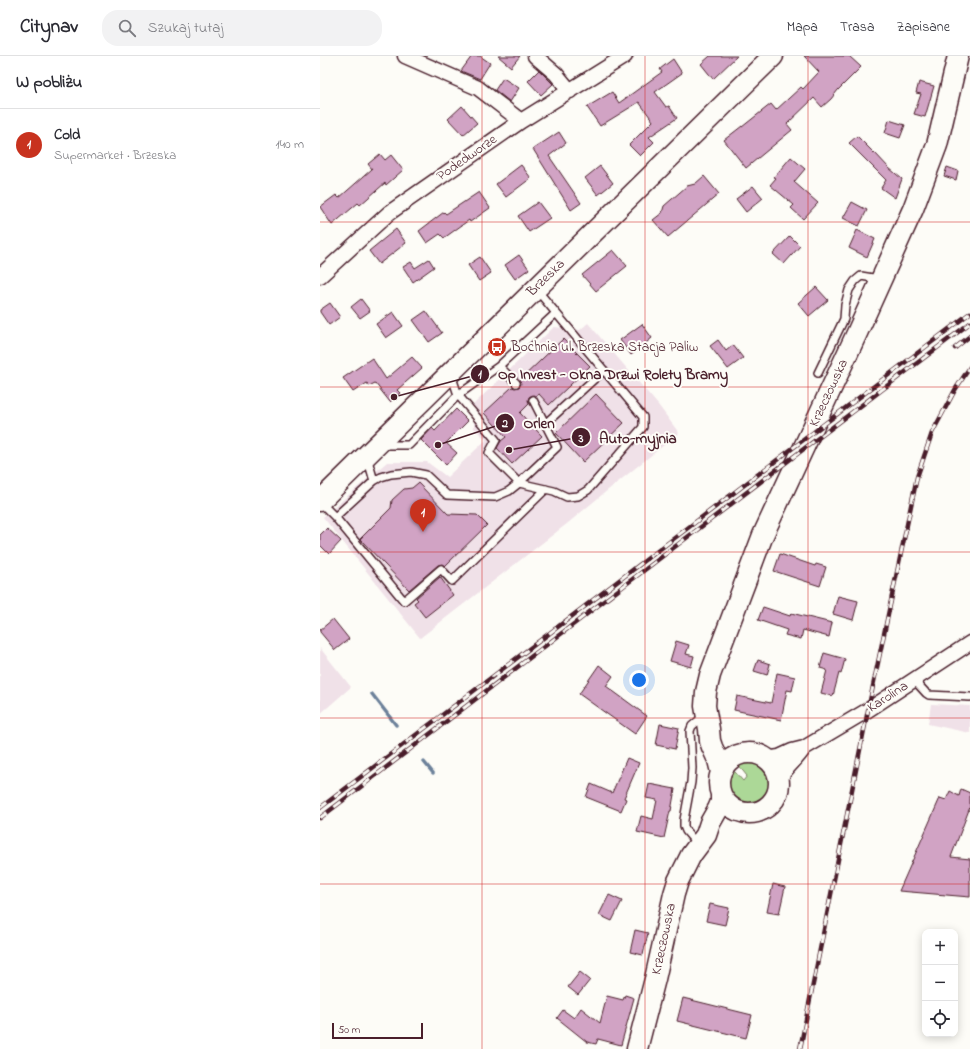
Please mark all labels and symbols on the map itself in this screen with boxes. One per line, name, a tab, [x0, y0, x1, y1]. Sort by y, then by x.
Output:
street label: Podedworze	[433, 129, 502, 186]
street label: Brzeska	[521, 254, 570, 302]
bus stop icon: Bochnia ul. Brzeska Stacja Paliw	[486, 336, 508, 358]
place label: Bochnia ul. Brzeska Stacja Paliw	[510, 337, 698, 358]
street label: Krzeczowska	[804, 356, 854, 430]
callout: Op Invest - Okna Drzwi Rolety Bramy	[470, 361, 737, 388]
text: Op Invest - Okna Drzwi Rolety Bramy	[498, 364, 729, 388]
text: 1	[478, 366, 482, 384]
callout: Orlen	[495, 409, 562, 436]
text: Orlen	[523, 413, 555, 435]
text: 2	[501, 415, 508, 433]
callout: Auto-myjnia	[571, 424, 685, 451]
text: Auto-myjnia	[599, 428, 677, 452]
text: 3	[578, 430, 584, 448]
pin: 1	[410, 499, 436, 532]
your location	[629, 670, 649, 690]
street label: Karolina	[863, 676, 913, 718]
street label: Krzeczowska	[646, 901, 682, 977]
scale bar	[332, 1021, 423, 1040]

